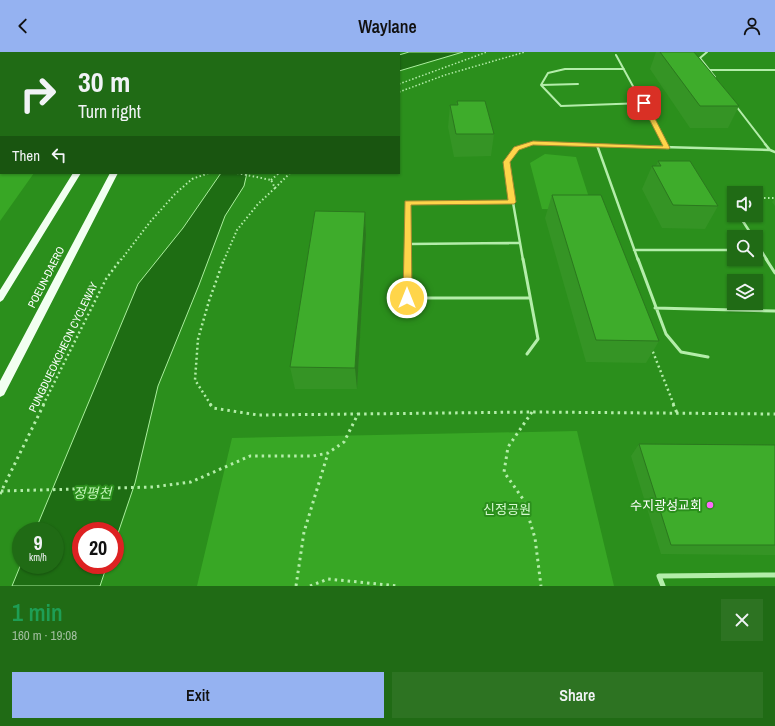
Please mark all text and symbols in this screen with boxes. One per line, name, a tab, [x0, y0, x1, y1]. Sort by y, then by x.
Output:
text: Waylane	[358, 14, 417, 39]
icon: back	[12, 15, 34, 37]
icon: person	[741, 15, 763, 37]
text: 30 m	[78, 63, 130, 101]
icon: right	[12, 68, 64, 120]
pin	[627, 86, 661, 120]
icon: arrive	[633, 92, 655, 114]
text: Turn right	[78, 99, 141, 124]
icon: left	[48, 144, 70, 166]
text: Then	[12, 145, 40, 166]
map controls	[727, 186, 763, 310]
button: sound	[727, 186, 763, 222]
button: search	[727, 230, 763, 266]
street label: POEUN-DAERO	[25, 244, 67, 310]
button: layers	[727, 274, 763, 310]
position arrow	[386, 277, 428, 319]
street label: PUNGDUEOKCHEON CYCLEWAY	[25, 280, 101, 414]
water label: 정평천	[73, 484, 112, 502]
place label: 수지광성교회	[630, 497, 702, 514]
marker: 수지광성교회	[705, 500, 715, 510]
park label: 신정공원	[483, 501, 531, 518]
speed limit sign: 20	[72, 522, 124, 574]
text: 9	[33, 529, 43, 556]
text: km/h	[29, 551, 47, 564]
text: 1 min	[12, 596, 63, 628]
button: close	[721, 599, 763, 641]
text: 160 m · 19:08	[12, 627, 77, 644]
button: Exit	[12, 672, 384, 718]
button: Share	[392, 672, 763, 718]

